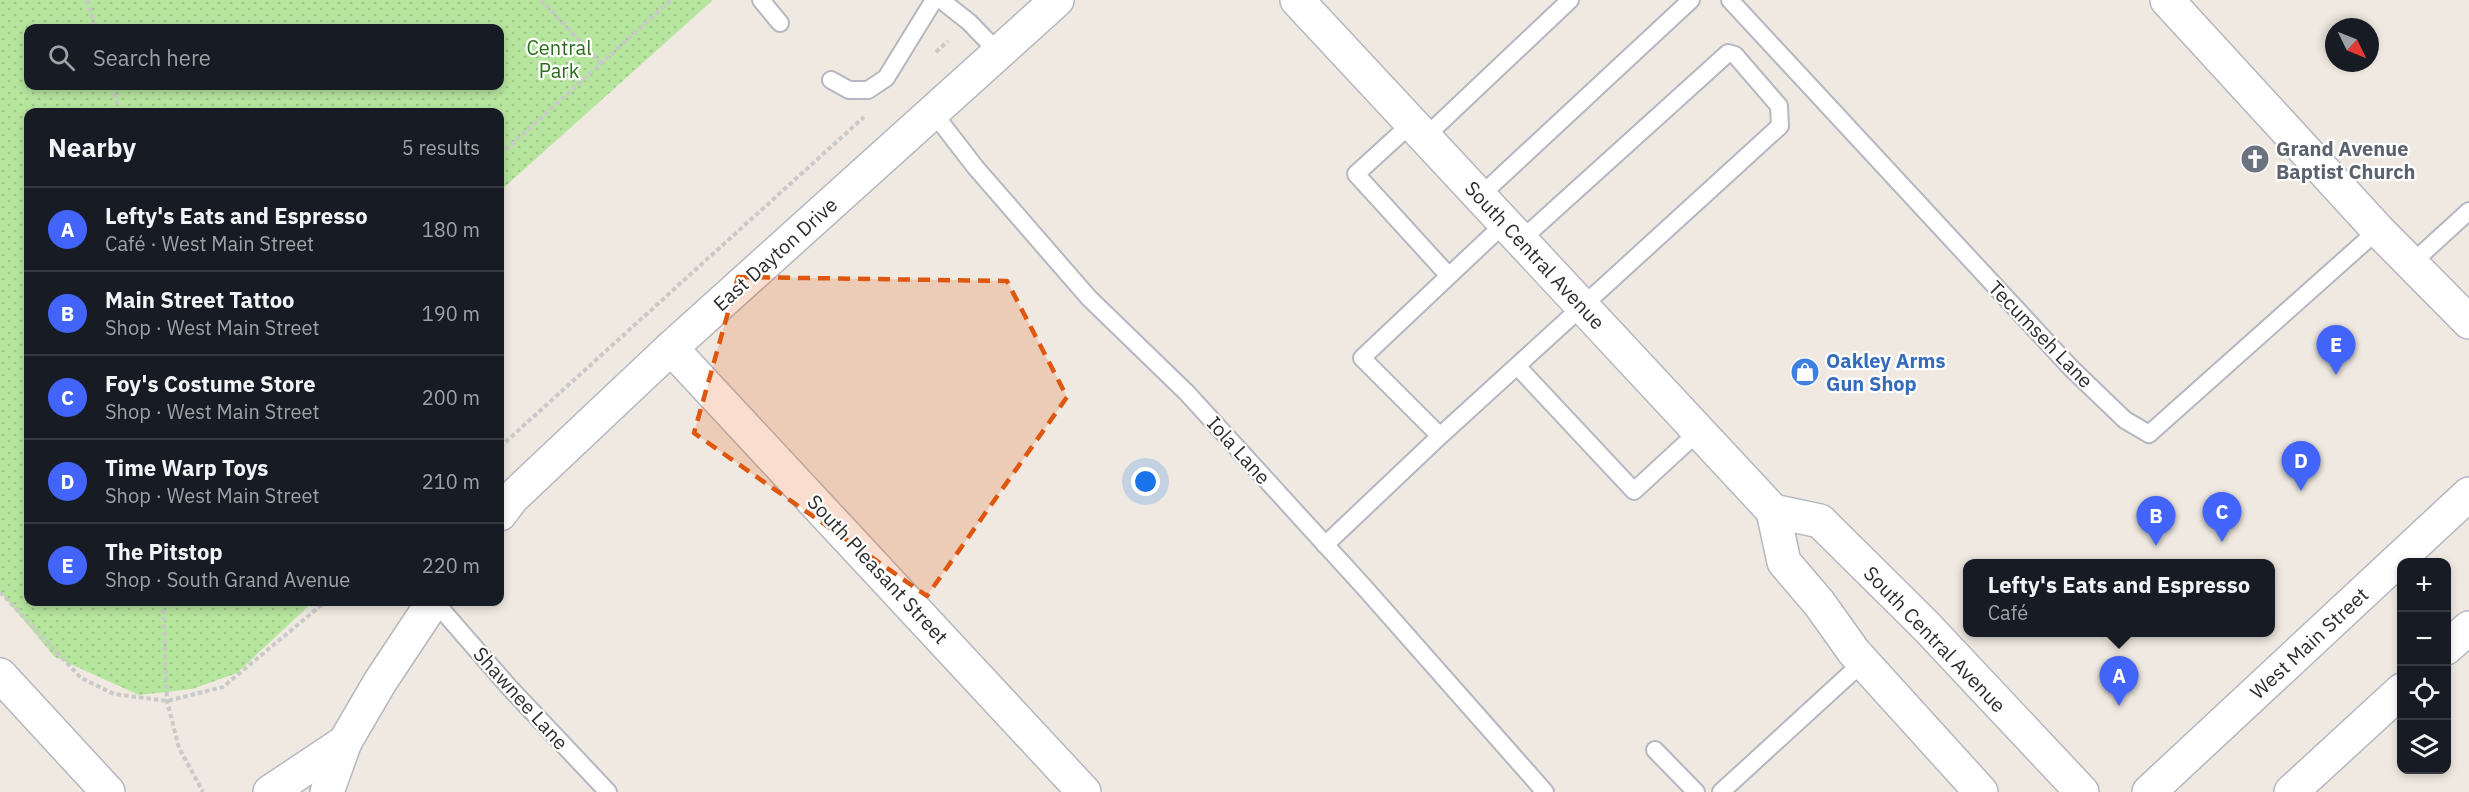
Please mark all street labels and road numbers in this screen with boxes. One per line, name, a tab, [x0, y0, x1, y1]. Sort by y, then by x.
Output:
street label: South Central Avenue	[1459, 175, 1611, 335]
street label: East Dayton Drive	[707, 191, 843, 317]
street label: Tecumseh Lane	[1983, 274, 2099, 394]
street label: Iola Lane	[1201, 410, 1277, 490]
street label: South Pleasant Street	[802, 489, 954, 649]
street label: South Central Avenue	[1858, 560, 2012, 718]
street label: West Main Street	[2244, 581, 2374, 705]
street label: Shawnee Lane	[467, 641, 575, 755]

